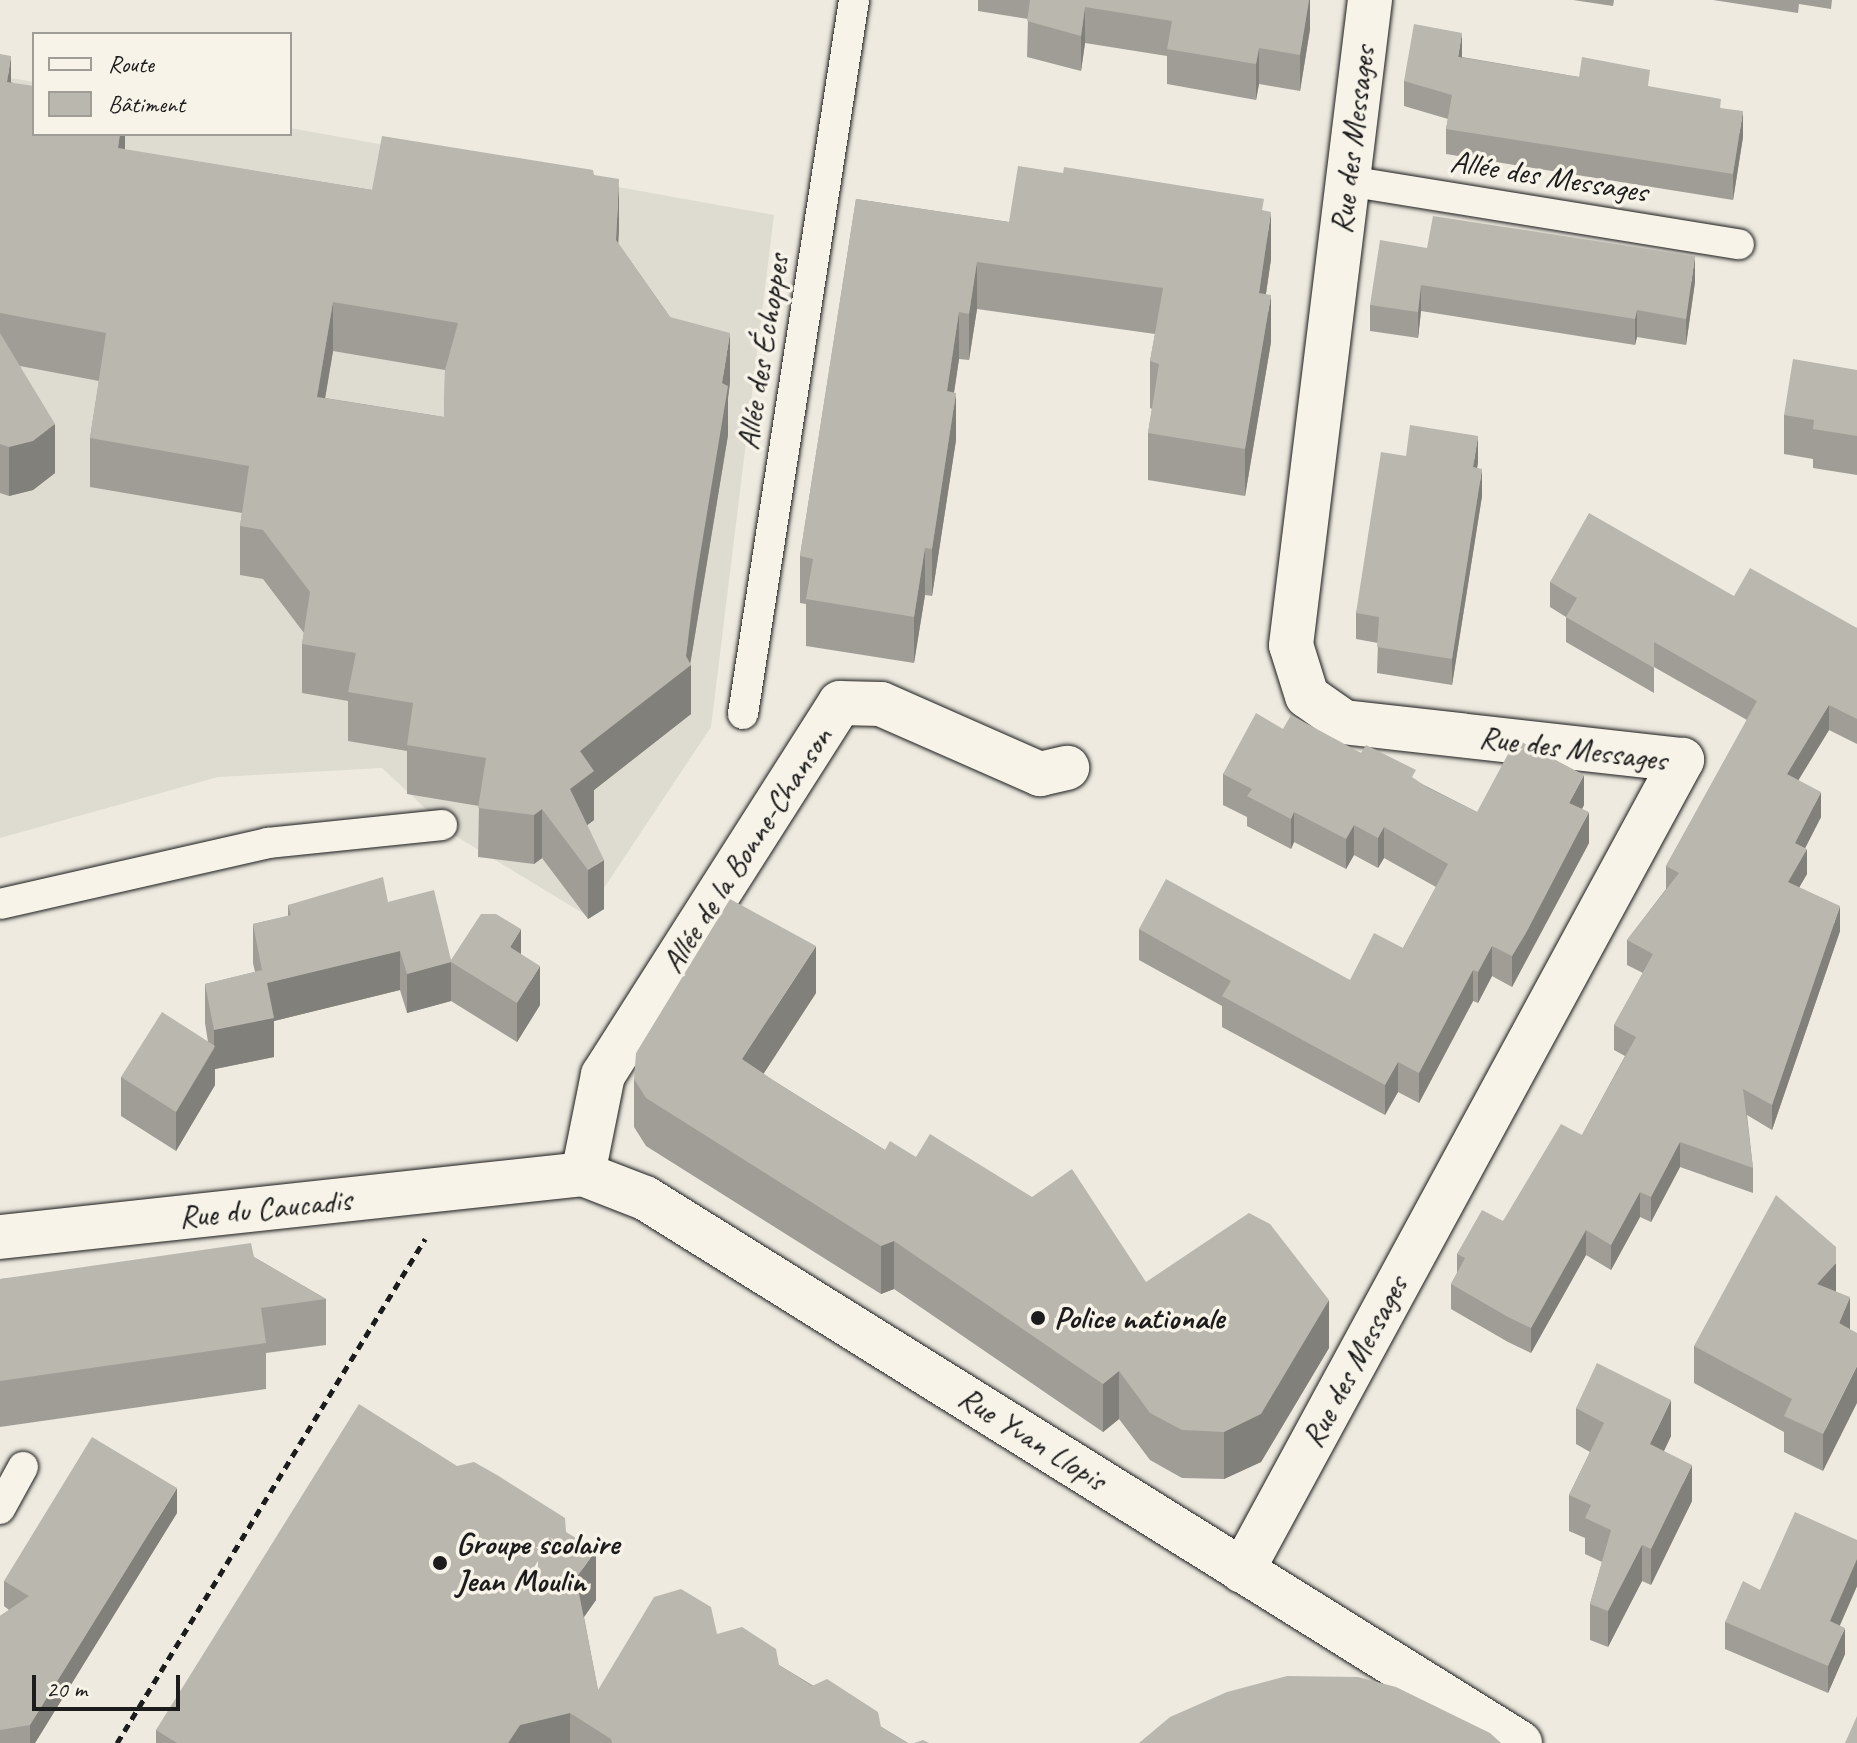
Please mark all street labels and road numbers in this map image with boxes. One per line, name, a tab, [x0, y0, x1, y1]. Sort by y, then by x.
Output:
street label: Rue des Messages	[1322, 44, 1384, 236]
street label: Allée des Messages	[1448, 143, 1650, 211]
street label: Allée des Échoppes	[729, 252, 797, 452]
street label: Rue des Messages	[1477, 718, 1669, 780]
street label: Allée de la Bonne-Chanson	[653, 720, 841, 980]
street label: Rue du Caucadis	[177, 1181, 353, 1237]
street label: Rue des Messages	[1294, 1270, 1416, 1454]
street label: Rue Yvan Llopis	[951, 1378, 1113, 1500]

